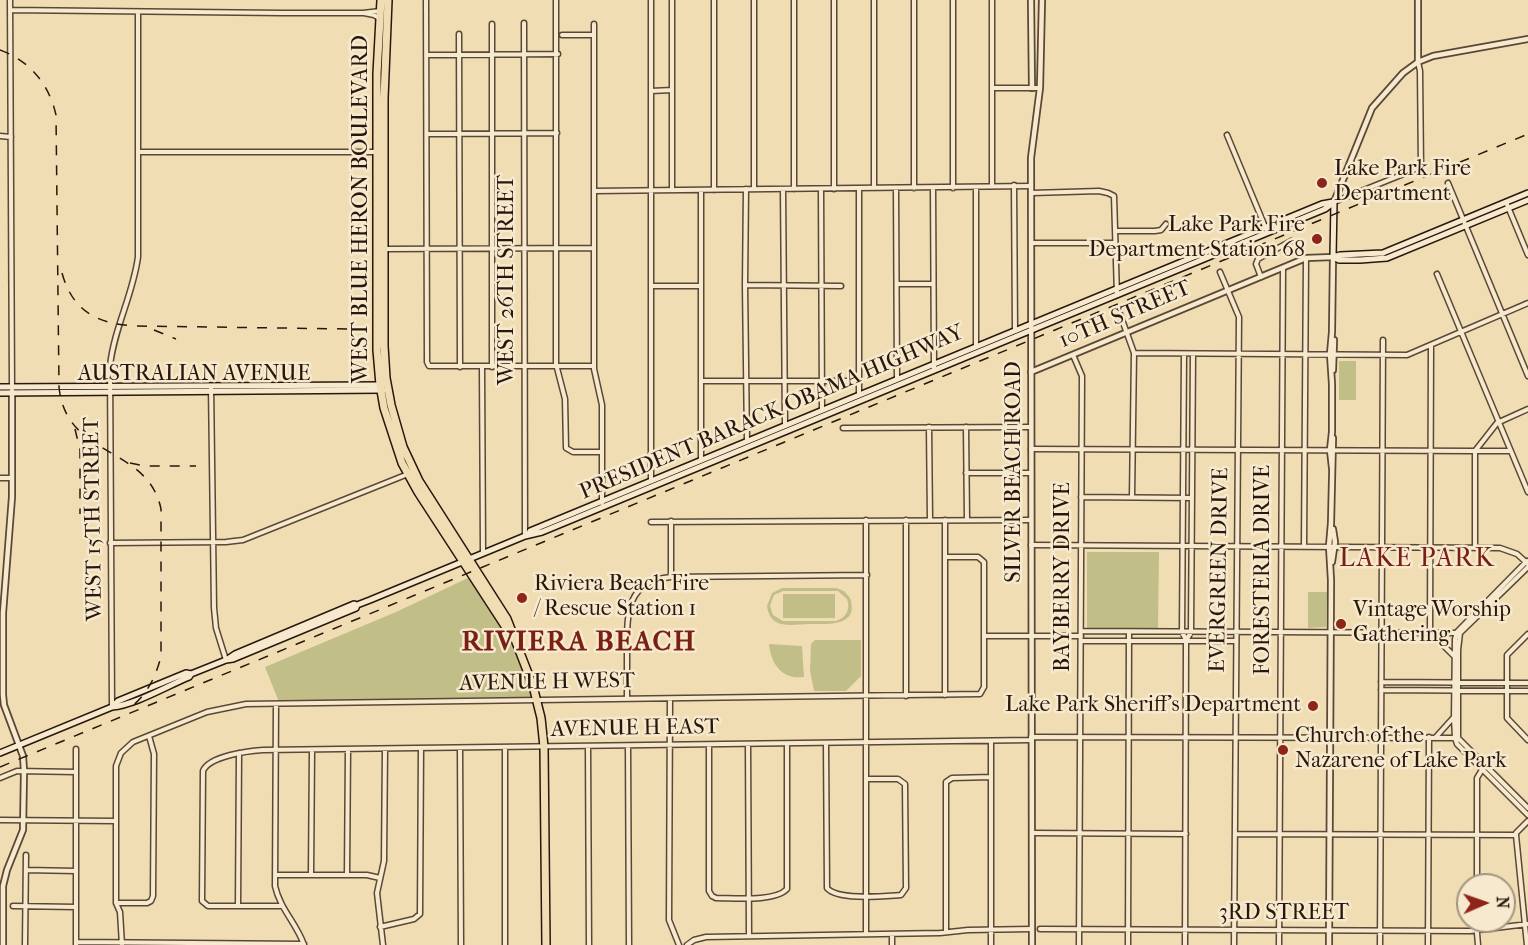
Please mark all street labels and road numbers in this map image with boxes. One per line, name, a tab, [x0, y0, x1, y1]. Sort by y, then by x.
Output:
street label: WEST BLUE HERON BOULEVARD	[349, 35, 375, 383]
street label: WEST 26TH STREET	[495, 175, 521, 385]
street label: 10TH STREET	[1055, 275, 1195, 355]
street label: PRESIDENT BARACK OBAMA HIGHWAY	[576, 320, 968, 506]
street label: SILVER BEACH ROAD	[1002, 361, 1028, 583]
street label: AUSTRALIAN AVENUE	[78, 362, 310, 388]
street label: WEST 15TH STREET	[79, 417, 109, 621]
street label: FORESTERIA DRIVE	[1251, 465, 1277, 675]
street label: EVERGREEN DRIVE	[1205, 467, 1235, 673]
street label: BAYBERRY DRIVE	[1051, 482, 1077, 672]
street label: AVENUE H WEST	[459, 668, 635, 698]
street label: AVENUE H EAST	[550, 714, 720, 744]
street label: 3RD STREET	[1219, 901, 1349, 927]

